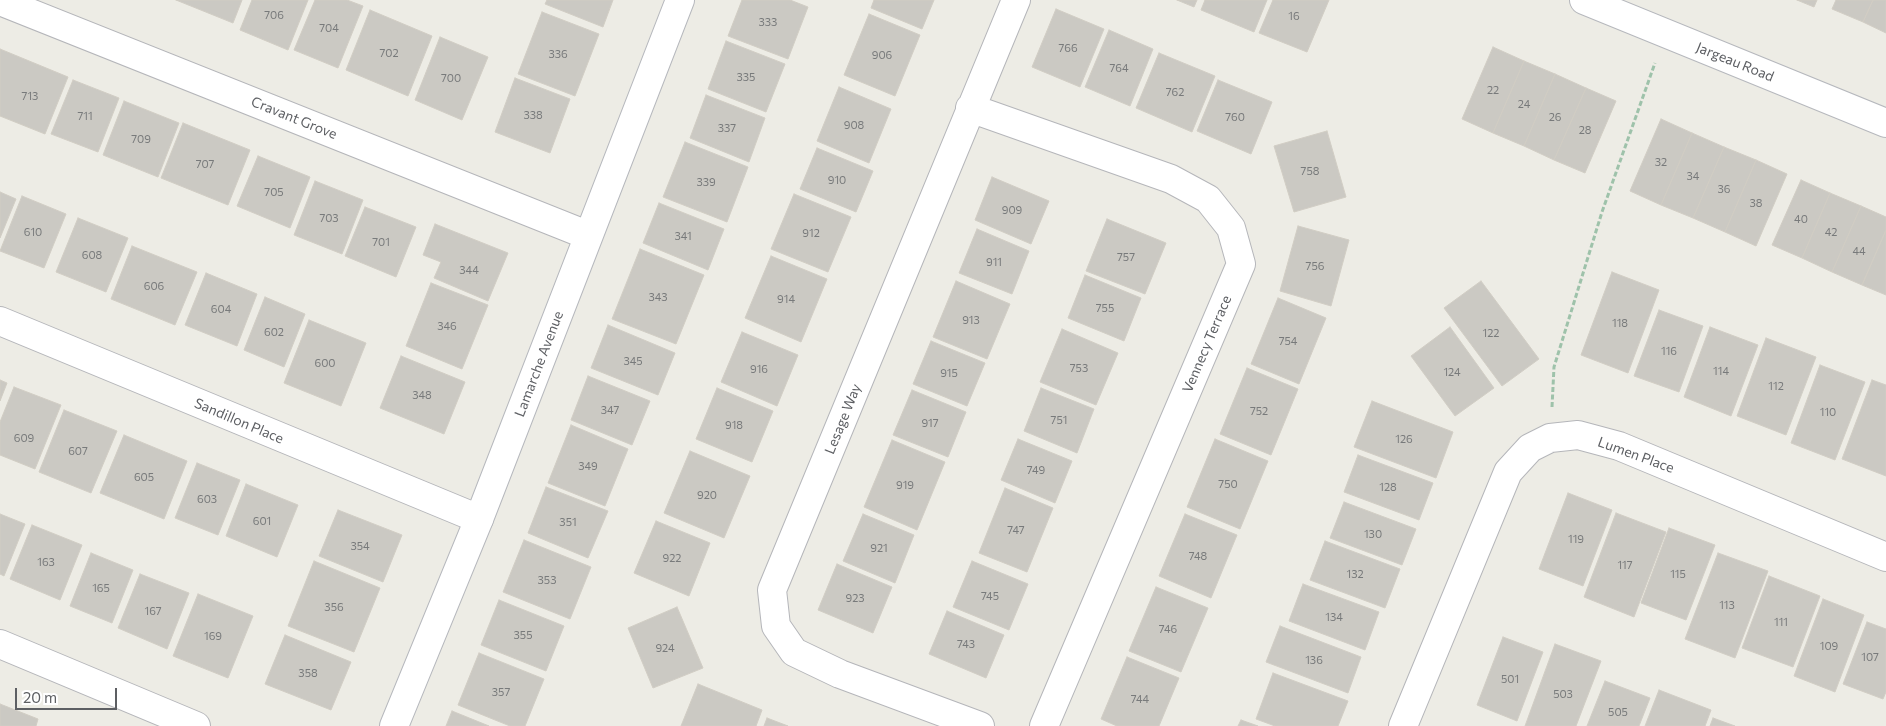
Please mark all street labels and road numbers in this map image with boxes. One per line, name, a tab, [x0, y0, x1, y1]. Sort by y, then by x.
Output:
street label: Jargeau Road	[1694, 39, 1776, 85]
street label: Cravant Grove	[249, 93, 339, 143]
street label: Vennecy Terrace	[1179, 293, 1235, 395]
street label: Lamarche Avenue	[511, 309, 567, 419]
street label: Lesage Way	[821, 381, 865, 457]
street label: Sandillon Place	[192, 395, 286, 447]
street label: Lumen Place	[1595, 433, 1677, 477]

